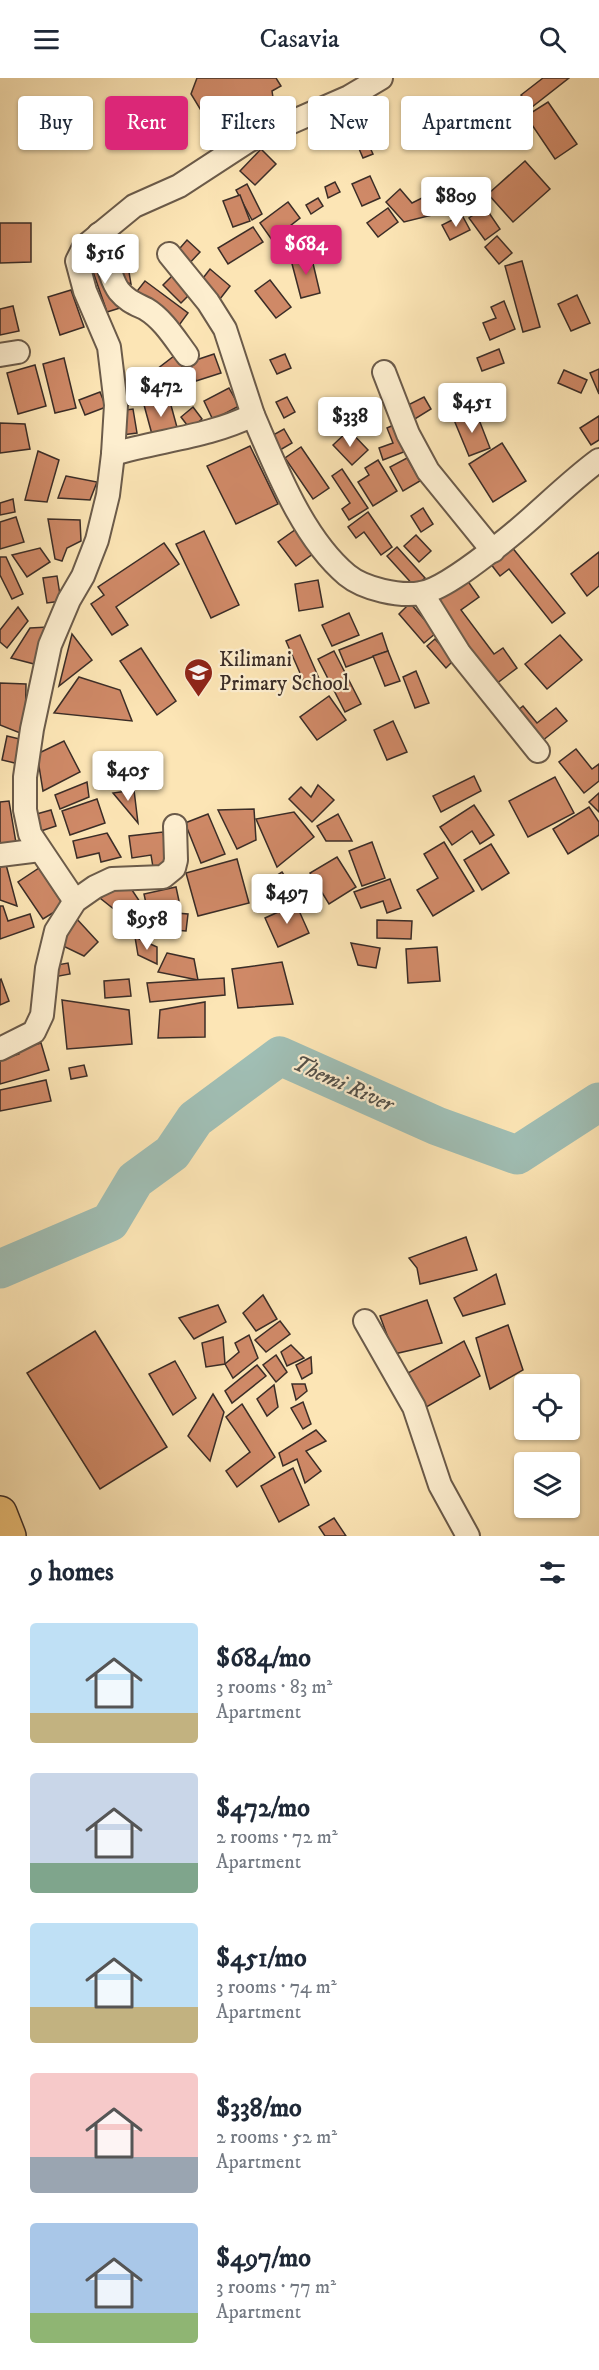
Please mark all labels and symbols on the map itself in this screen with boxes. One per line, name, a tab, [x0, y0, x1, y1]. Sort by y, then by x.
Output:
pin: $809	[420, 177, 492, 228]
pin: $684	[270, 225, 342, 276]
pin: $516	[69, 234, 141, 285]
pin: $472	[125, 367, 197, 418]
pin: $451	[436, 383, 508, 434]
pin: $338	[314, 397, 386, 448]
place label: Kilimani Primary School	[219, 647, 350, 697]
school or university icon: Kilimani Primary School	[182, 656, 214, 698]
pin: $405	[92, 751, 164, 802]
pin: $497	[251, 874, 323, 925]
pin: $958	[111, 900, 183, 951]
water label: Themi River	[289, 1050, 399, 1119]

